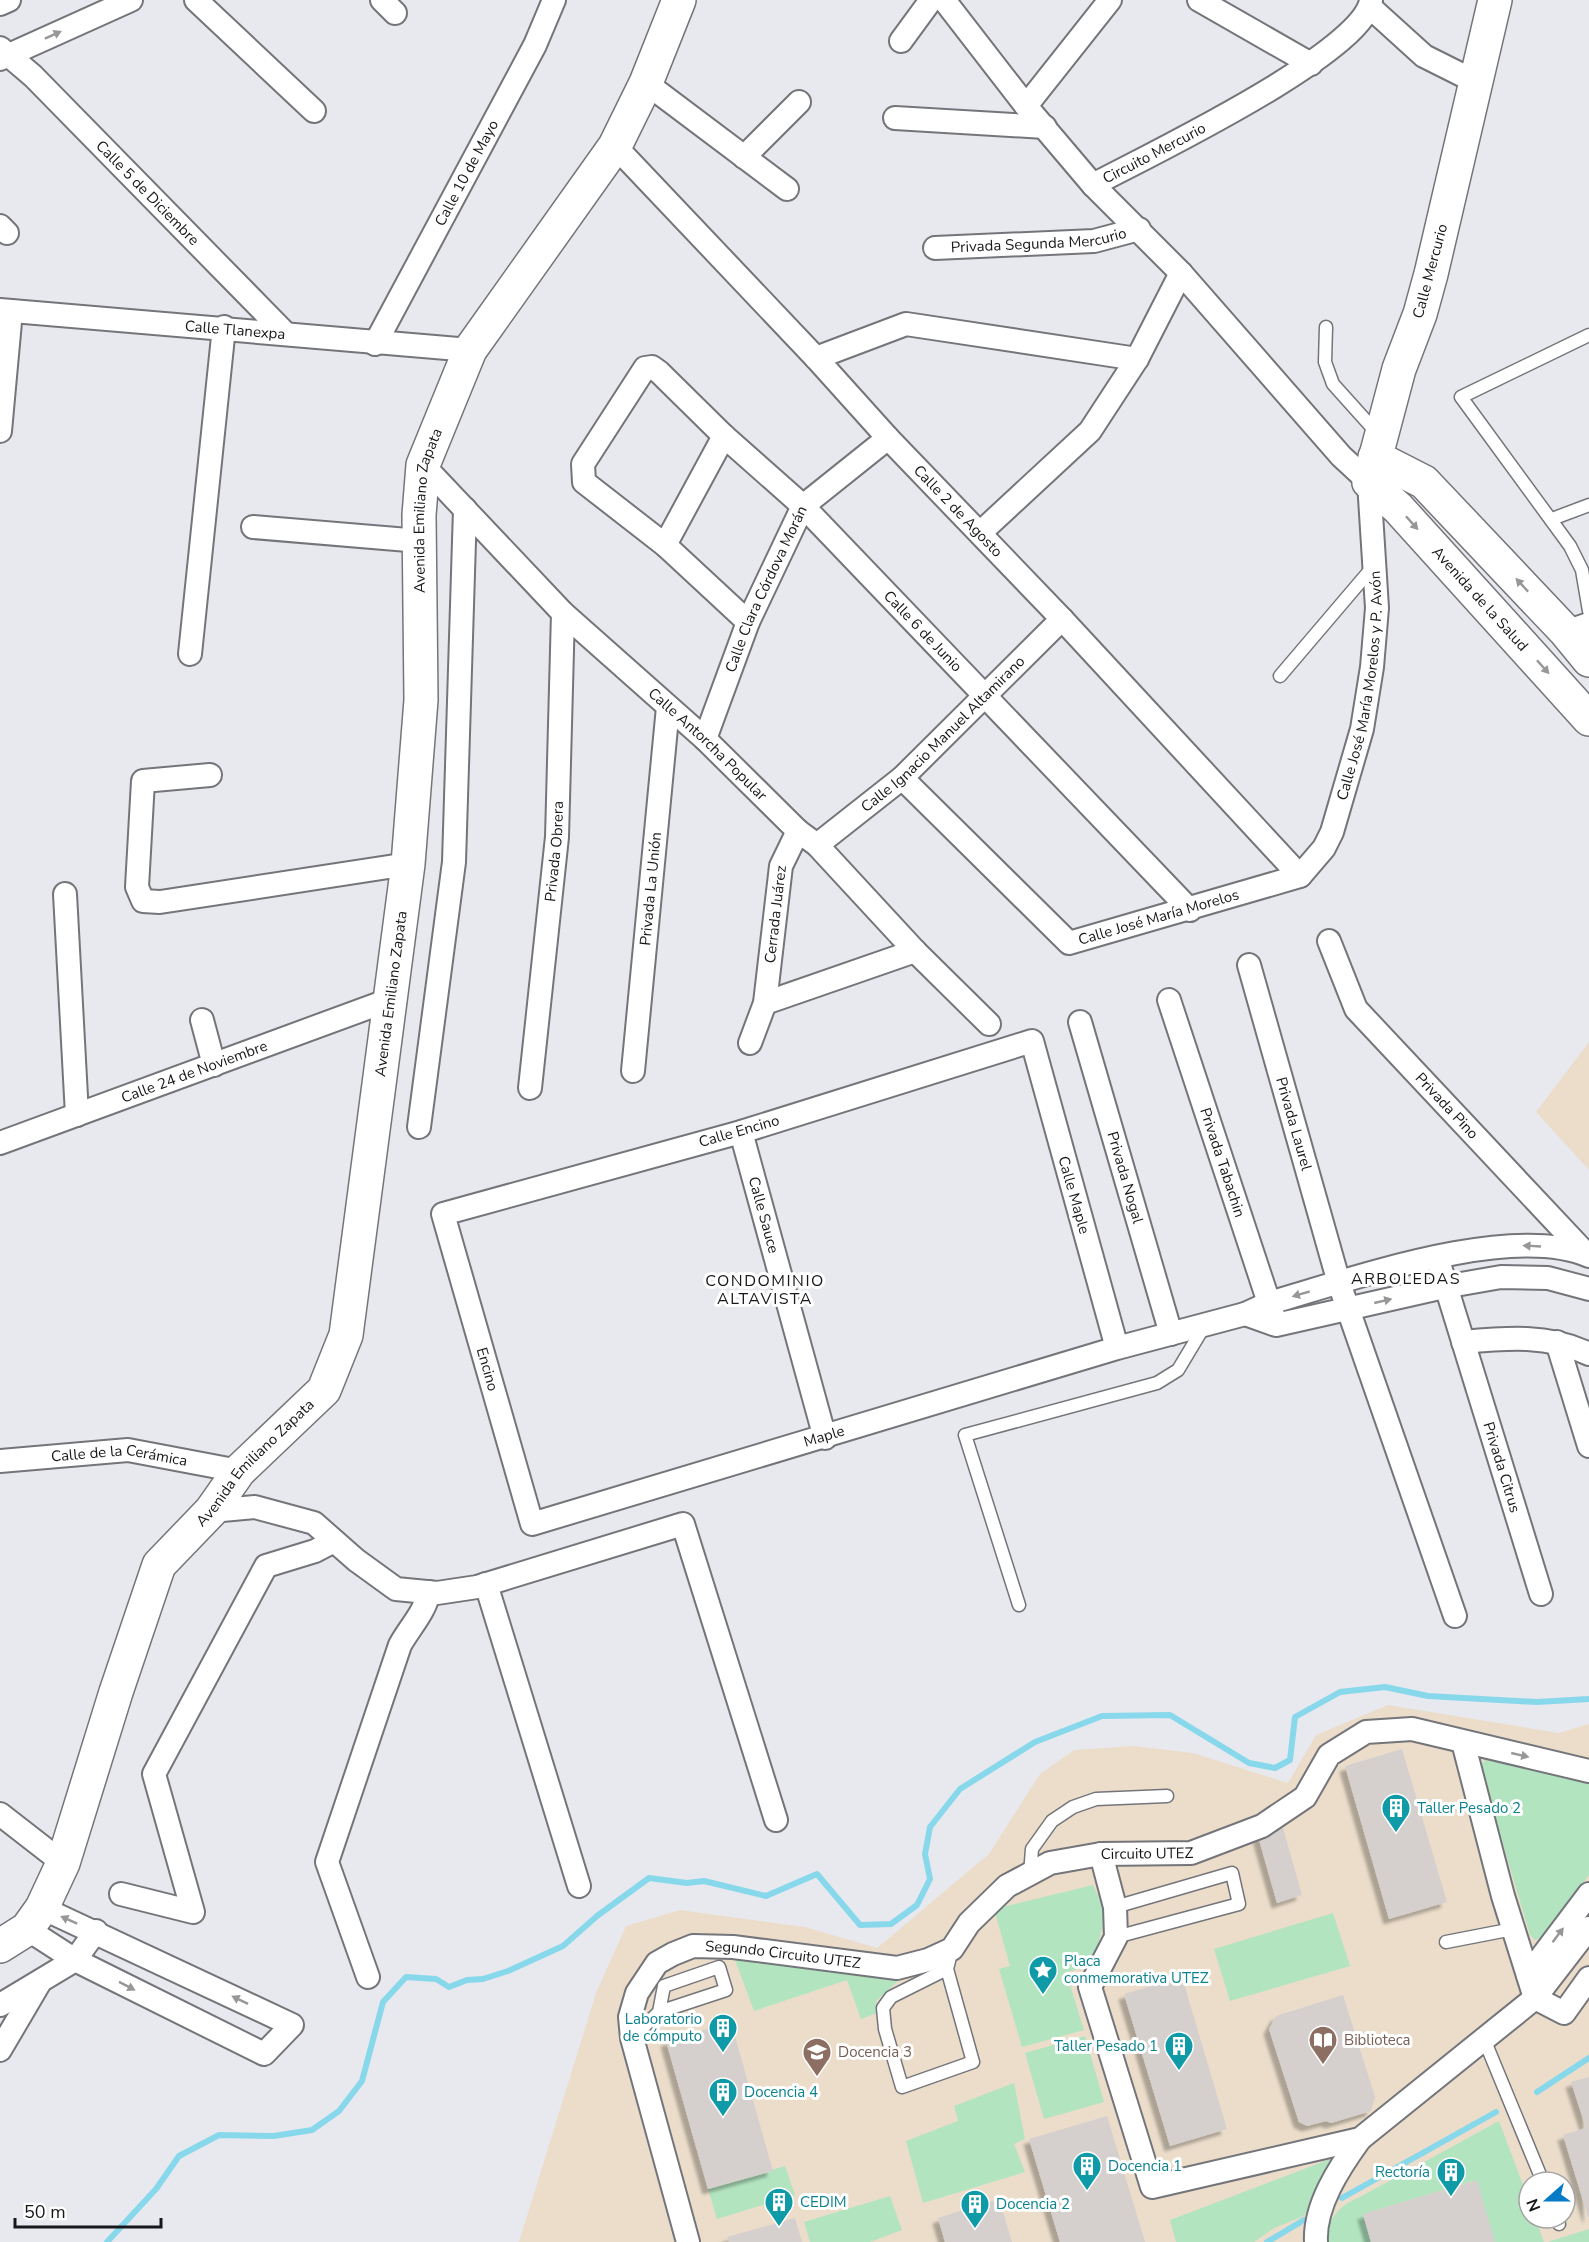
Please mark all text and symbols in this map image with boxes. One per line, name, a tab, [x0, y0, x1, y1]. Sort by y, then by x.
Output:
one-way arrow	[45, 30, 62, 39]
street label: Calle 10 de Mayo	[430, 116, 503, 230]
street label: Circuito Mercurio	[1099, 118, 1209, 188]
street label: Calle 5 de Diciembre	[92, 136, 204, 250]
street label: Calle Mercurio	[1408, 222, 1452, 320]
street label: Privada Segunda Mercurio	[950, 223, 1129, 257]
street label: Calle Tlanexpa	[184, 316, 286, 344]
street label: Avenida Emiliano Zapata	[409, 425, 447, 593]
street label: Calle 2 de Agosto	[909, 461, 1007, 561]
street label: Calle Clara Córdova Morán	[720, 502, 812, 675]
one-way arrow	[1404, 516, 1418, 530]
street label: Avenida de la Salud	[1428, 542, 1533, 655]
street label: Calle José María Morelos y P. Avón	[1332, 570, 1387, 803]
one-way arrow	[1516, 578, 1529, 593]
street label: Calle 6 de Junio	[879, 586, 967, 676]
street label: Calle Ignacio Manuel Altamirano	[857, 652, 1029, 817]
one-way arrow	[1536, 659, 1549, 674]
street label: Calle Antorcha Popular	[644, 683, 772, 805]
street label: Privada Obrera	[540, 801, 568, 903]
street label: Privada La Unión	[635, 831, 666, 947]
street label: Cerrada Juárez	[760, 864, 791, 964]
street label: Calle José María Morelos	[1076, 884, 1241, 950]
street label: Avenida Emiliano Zapata	[370, 910, 412, 1078]
street label: Calle 24 de Noviembre	[118, 1036, 270, 1108]
street label: Privada Pino	[1411, 1068, 1483, 1143]
street label: Privada Laurel	[1271, 1075, 1317, 1173]
street label: Privada Tabachin	[1195, 1105, 1250, 1220]
street label: Calle Encino	[696, 1110, 782, 1152]
street label: Privada Nogal	[1102, 1129, 1148, 1226]
street label: Calle Maple	[1053, 1154, 1095, 1236]
street label: Calle Sauce	[744, 1174, 784, 1256]
one-way arrow	[1522, 1241, 1541, 1251]
district label: ARBOLEDAS	[1351, 1268, 1461, 1290]
district label: CONDOMINIO ALTAVISTA	[705, 1270, 825, 1310]
one-way arrow	[1292, 1290, 1310, 1299]
one-way arrow	[1374, 1296, 1392, 1306]
street label: Encino	[472, 1345, 503, 1393]
street label: Avenida Emiliano Zapata	[191, 1395, 318, 1531]
street label: Privada Citrus	[1478, 1419, 1525, 1515]
street label: Maple	[801, 1421, 847, 1452]
street label: Calle de la Cerámica	[50, 1440, 189, 1471]
one-way arrow	[1511, 1751, 1530, 1760]
building icon: Taller Pesado 2	[1380, 1792, 1412, 1834]
place label: Taller Pesado 2	[1417, 1798, 1521, 1818]
street label: Circuito UTEZ	[1101, 1843, 1194, 1864]
one-way arrow	[60, 1914, 78, 1924]
one-way arrow	[1552, 1927, 1564, 1942]
street label: Segundo Circuito UTEZ	[705, 1936, 862, 1973]
place label: Placa conmemorativa UTEZ	[1064, 1951, 1209, 1988]
place icon: Placa conmemorativa UTEZ	[1027, 1954, 1059, 1996]
one-way arrow	[119, 1981, 136, 1991]
one-way arrow	[231, 1995, 248, 2004]
place label: Laboratorio de cómputo	[623, 2009, 702, 2046]
building icon: Laboratorio de cómputo	[707, 2012, 739, 2054]
library icon: Biblioteca	[1307, 2024, 1339, 2066]
building icon: Taller Pesado 1	[1163, 2030, 1195, 2072]
place label: Biblioteca	[1344, 2030, 1411, 2050]
school or university icon: Docencia 3	[801, 2036, 833, 2078]
place label: Taller Pesado 1	[1054, 2036, 1158, 2056]
place label: Docencia 3	[838, 2042, 912, 2062]
building icon: Docencia 4	[707, 2076, 739, 2118]
place label: Docencia 4	[744, 2082, 818, 2102]
building icon: Docencia 1	[1071, 2150, 1103, 2192]
place label: Docencia 1	[1108, 2156, 1182, 2176]
building icon: Rectoría	[1435, 2156, 1467, 2198]
place label: Rectoría	[1375, 2162, 1430, 2182]
north arrow	[1517, 2170, 1577, 2230]
building icon: CEDIM	[763, 2186, 795, 2228]
building icon: Docencia 2	[959, 2188, 991, 2230]
scale bar	[15, 2191, 160, 2229]
place label: CEDIM	[800, 2192, 847, 2212]
place label: Docencia 2	[996, 2194, 1070, 2214]
text: N	[1522, 2195, 1546, 2215]
text: 50 m	[24, 2200, 66, 2224]

